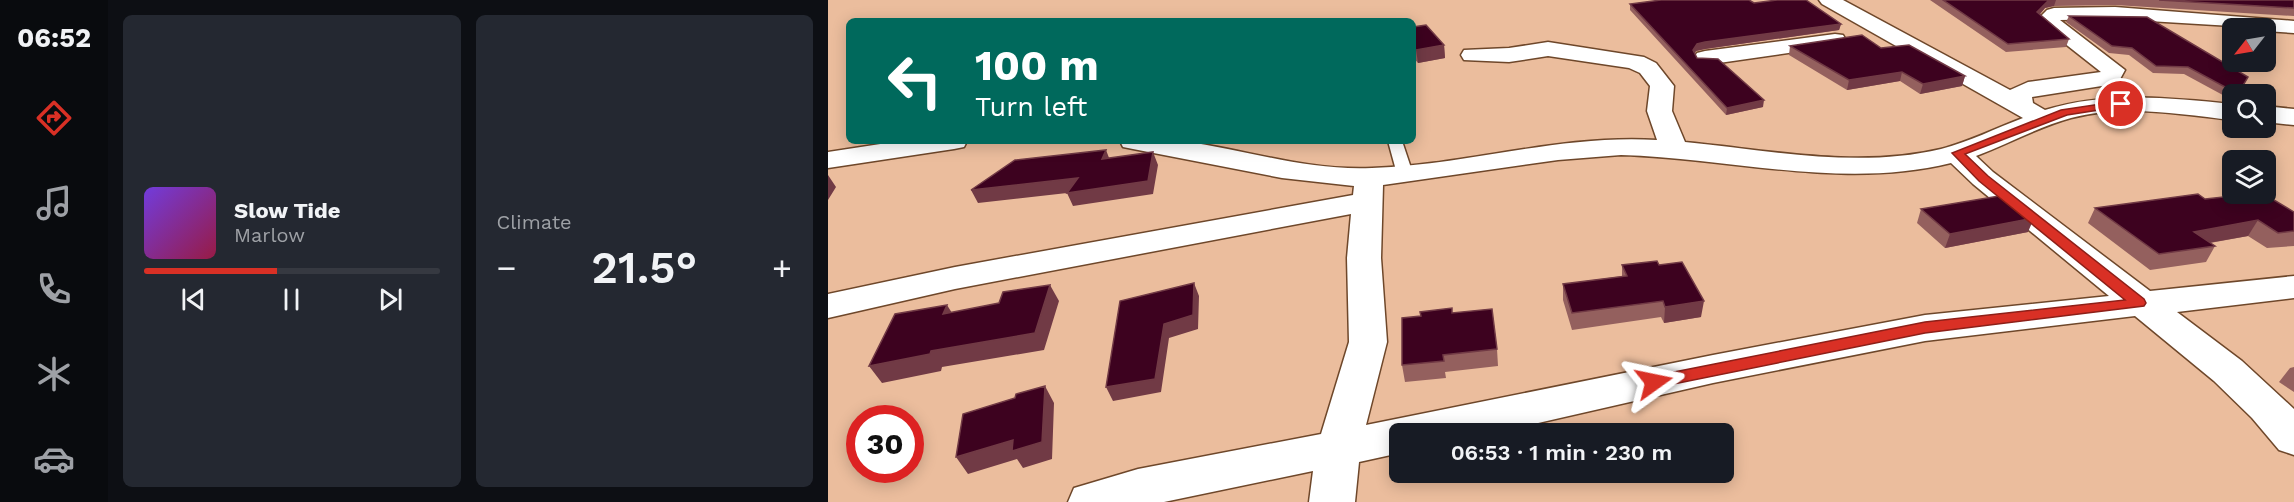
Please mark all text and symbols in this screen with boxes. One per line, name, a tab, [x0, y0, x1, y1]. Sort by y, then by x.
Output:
north arrow	[2222, 18, 2276, 72]
map controls	[2222, 18, 2276, 204]
text: 06:52	[17, 22, 91, 54]
text: 100 m	[975, 41, 1099, 90]
icon: left	[876, 42, 954, 120]
pin	[2095, 78, 2146, 129]
button: search	[2222, 84, 2276, 138]
icon: arrive	[2104, 87, 2137, 120]
text: Turn left	[975, 91, 1087, 123]
icon: directions	[33, 97, 75, 139]
button: layers	[2222, 150, 2276, 204]
icon: music	[33, 182, 75, 224]
text: Slow Tide	[234, 198, 341, 223]
text: Climate	[497, 210, 572, 234]
text: Marlow	[234, 223, 305, 247]
text: 21.5°	[591, 241, 697, 294]
text: −	[497, 248, 516, 287]
text: +	[772, 248, 792, 287]
icon: phone	[33, 268, 75, 310]
icon: previous	[177, 283, 210, 316]
icon: pause	[275, 283, 308, 316]
icon: next	[374, 283, 407, 316]
position arrow	[1622, 350, 1686, 414]
icon: climate	[33, 353, 75, 395]
speed limit sign: 30	[846, 405, 924, 483]
icon: car	[33, 438, 75, 480]
text: 06:53 · 1 min · 230 m	[1451, 440, 1672, 465]

